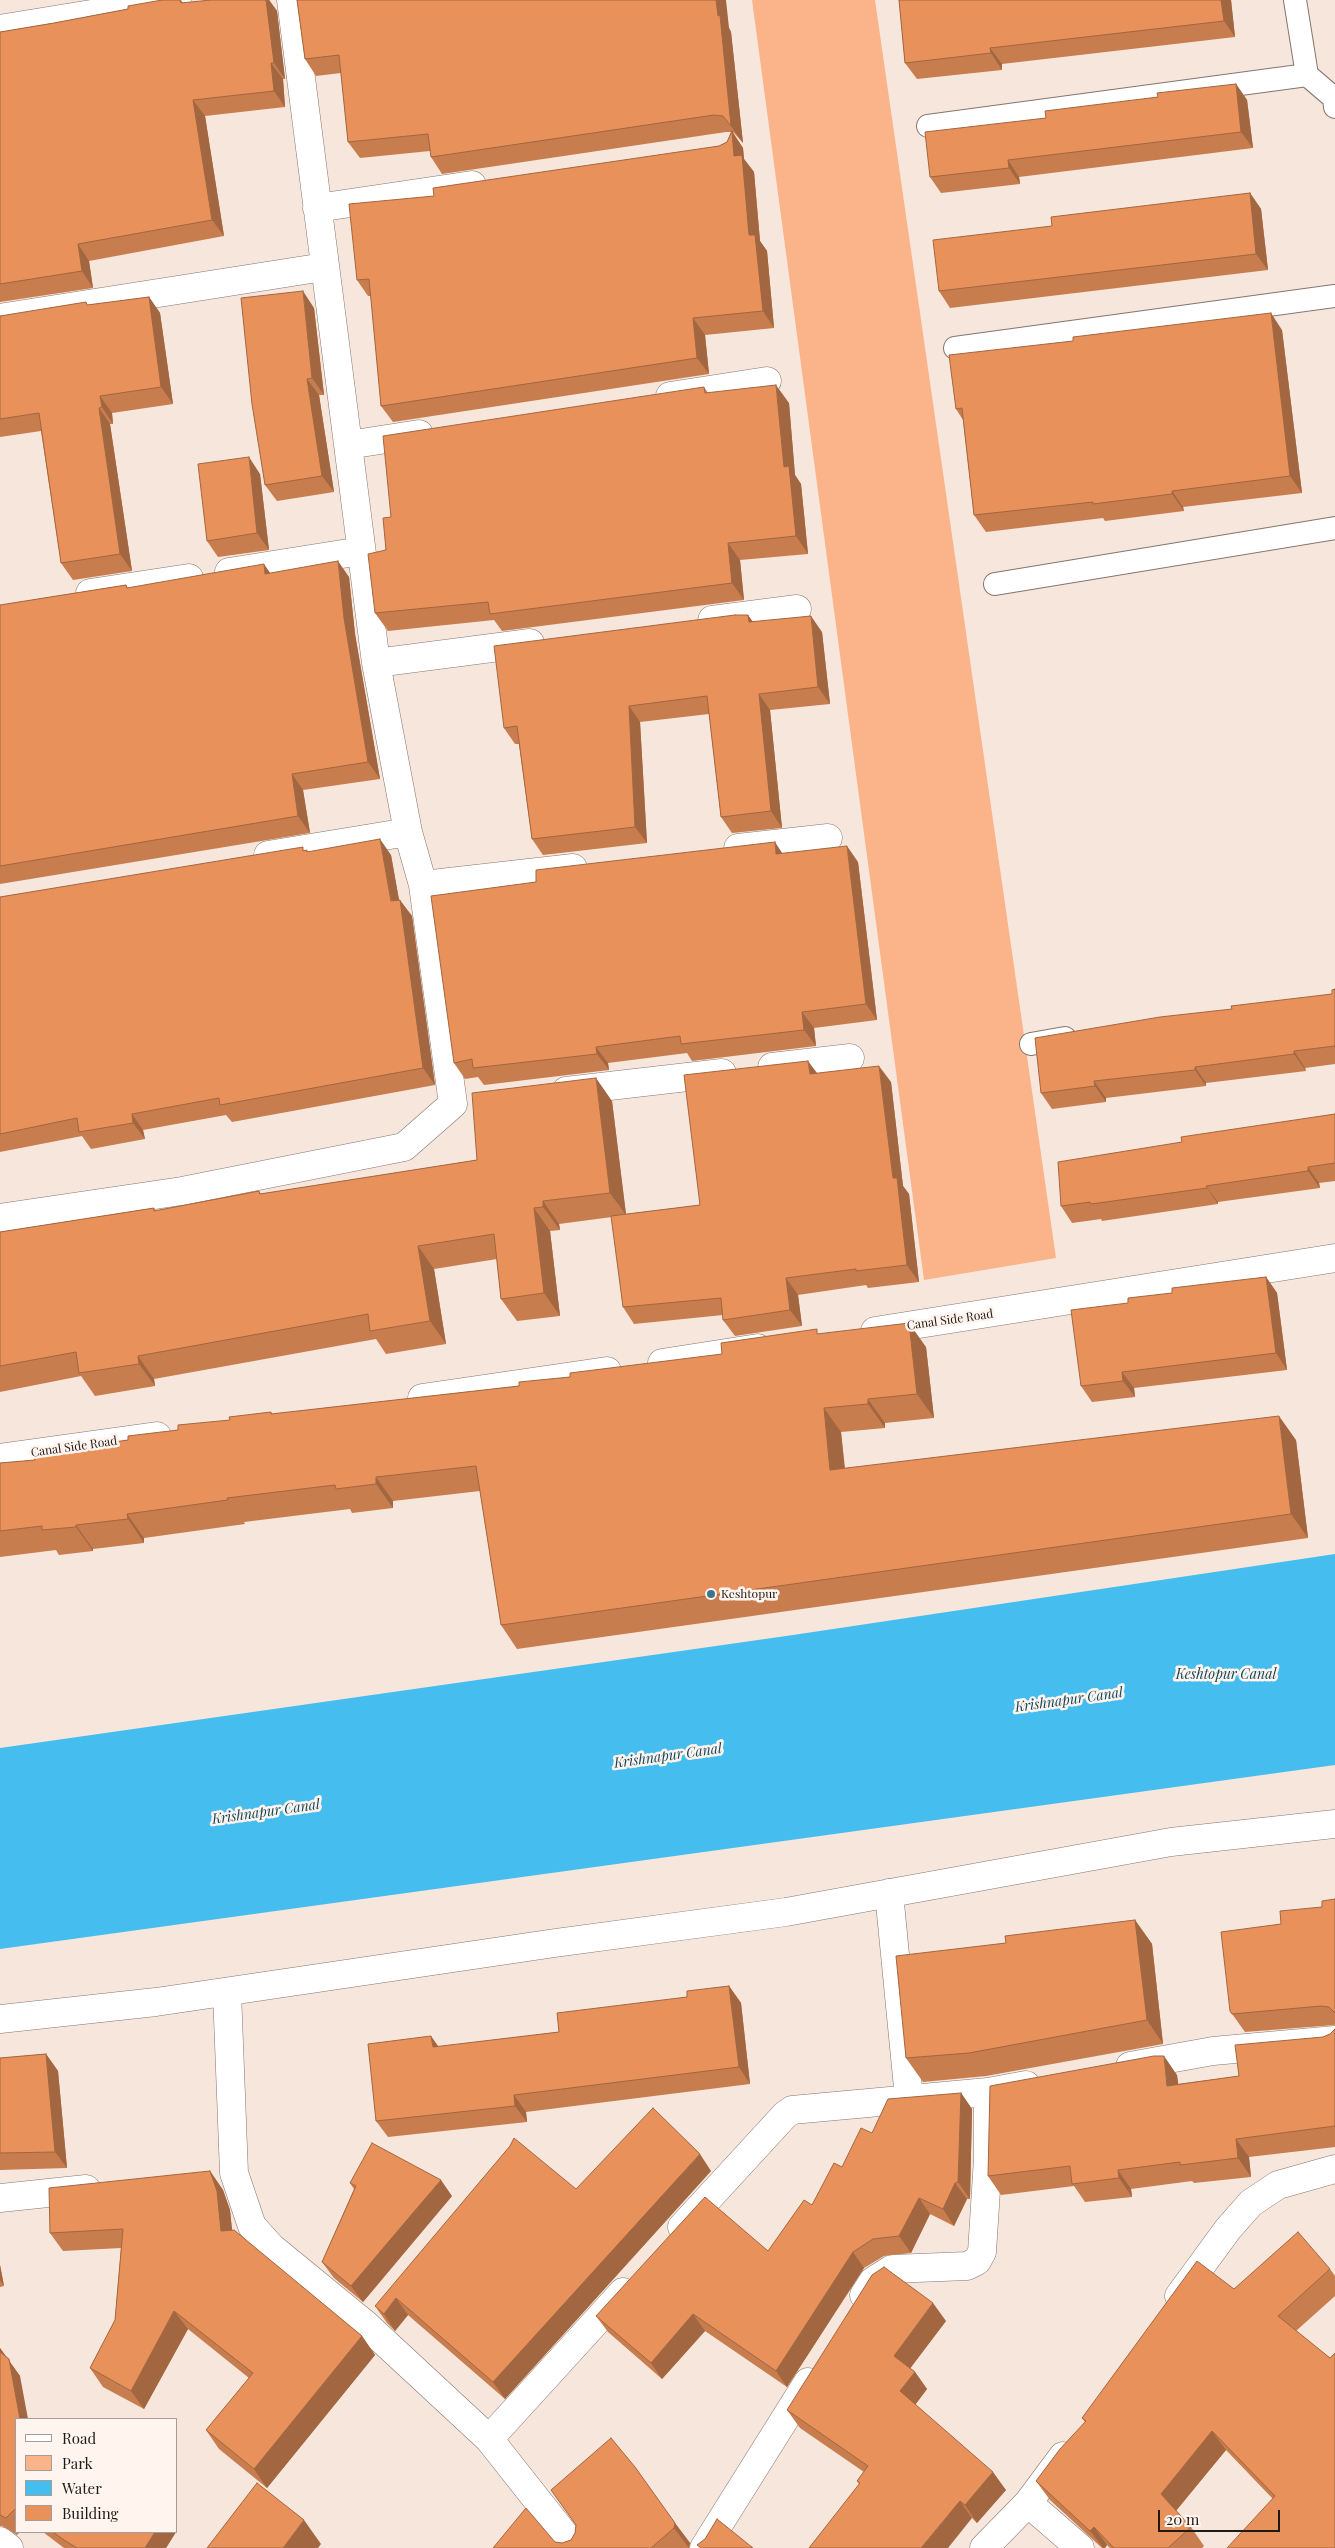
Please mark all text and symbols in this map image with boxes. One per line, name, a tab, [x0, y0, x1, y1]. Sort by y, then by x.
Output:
street label: Canal Side Road	[906, 1307, 994, 1333]
street label: Canal Side Road	[30, 1434, 118, 1460]
place label: Keshtopur	[721, 1587, 777, 1601]
marker: Keshtopur	[705, 1588, 717, 1600]
water label: Keshtopur Canal	[1176, 1667, 1276, 1683]
water label: Krishnapur Canal	[1014, 1684, 1124, 1716]
water label: Krishnapur Canal	[613, 1740, 723, 1772]
water label: Krishnapur Canal	[211, 1796, 321, 1828]
legend	[15, 2418, 178, 2533]
text: Road	[62, 2428, 96, 2448]
text: Park	[62, 2453, 93, 2473]
text: Water	[62, 2478, 102, 2498]
scale bar	[1160, 2500, 1282, 2532]
text: Building	[62, 2503, 118, 2523]
text: 20 m	[1166, 2509, 1199, 2529]

